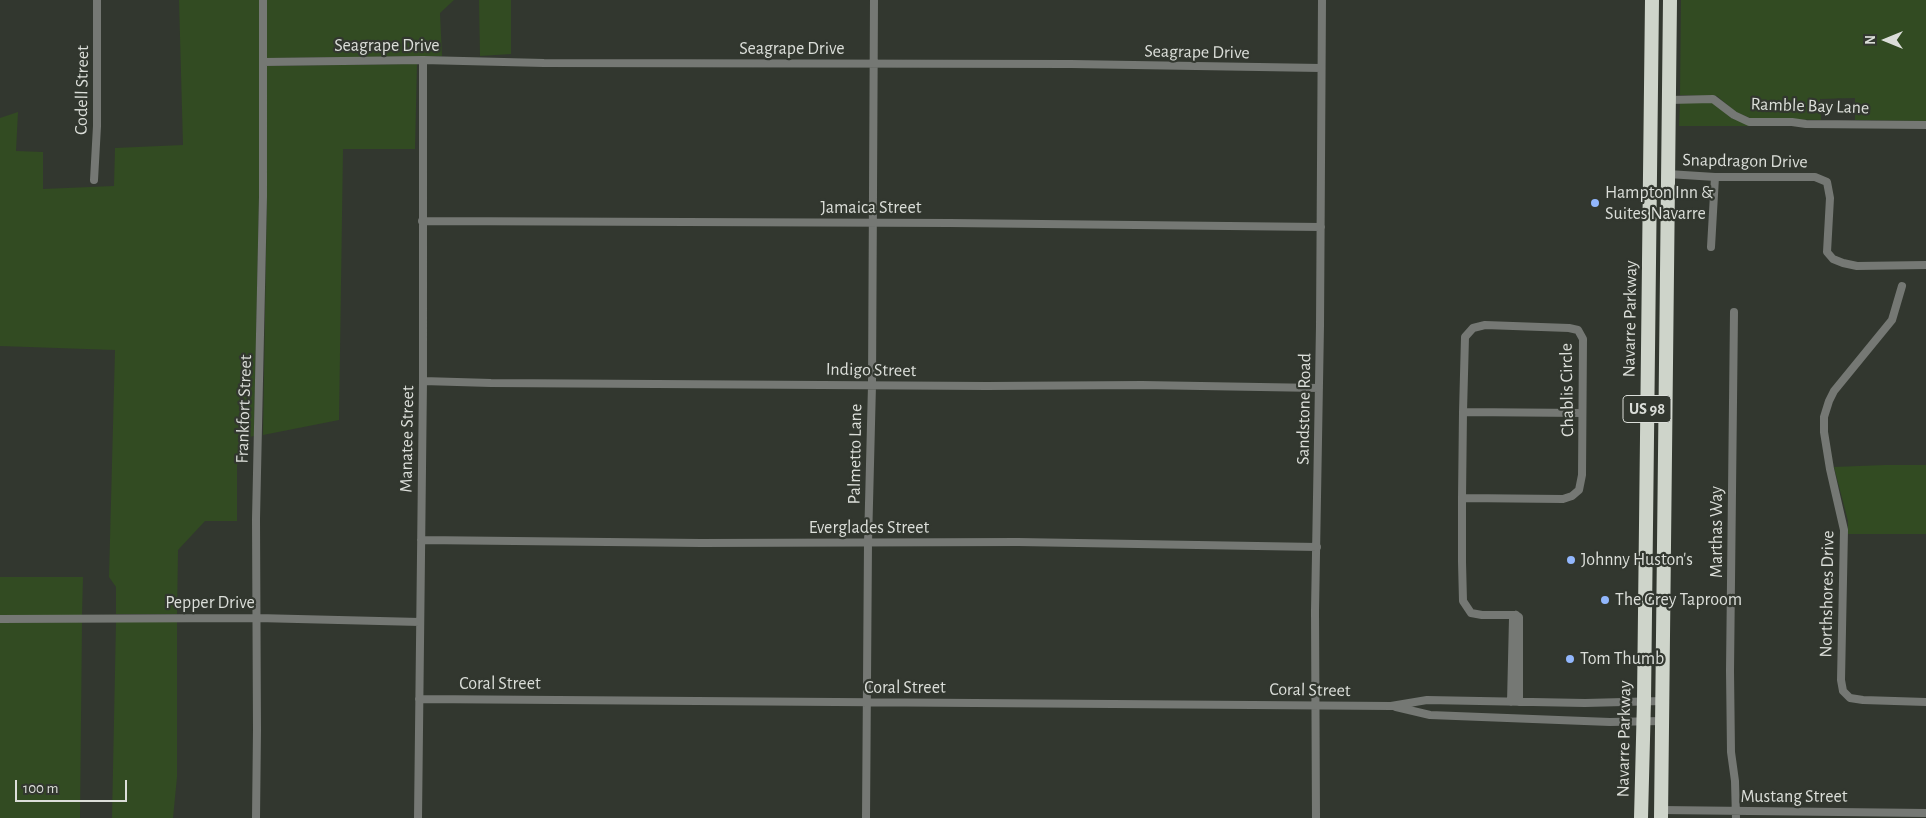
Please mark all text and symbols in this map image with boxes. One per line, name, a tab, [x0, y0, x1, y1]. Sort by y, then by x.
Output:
north arrow	[1861, 15, 1911, 65]
street label: Seagrape Drive	[334, 35, 440, 57]
text: N	[1864, 35, 1878, 45]
street label: Seagrape Drive	[739, 38, 845, 60]
street label: Seagrape Drive	[1144, 40, 1250, 64]
street label: Codell Street	[70, 45, 94, 135]
street label: Ramble Bay Lane	[1750, 93, 1870, 119]
street label: Snapdragon Drive	[1682, 149, 1808, 173]
place label: Hampton Inn & Suites Navarre	[1605, 182, 1714, 224]
street label: Jamaica Street	[821, 197, 921, 219]
marker: Hampton Inn & Suites Navarre	[1589, 197, 1601, 209]
street label: Navarre Parkway	[1618, 260, 1642, 378]
street label: Chablis Circle	[1555, 343, 1579, 437]
street label: Sandstone Road	[1292, 353, 1316, 465]
street label: Frankfort Street	[231, 354, 257, 464]
street label: Indigo Street	[826, 358, 916, 382]
street label: Manatee Street	[395, 385, 419, 493]
road number: US 98	[1623, 396, 1671, 422]
street label: Palmetto Lane	[843, 404, 867, 504]
street label: Marthas Way	[1706, 486, 1728, 578]
street label: Everglades Street	[809, 517, 929, 539]
street label: Northshores Drive	[1815, 530, 1839, 658]
place label: Johnny Huston's	[1581, 549, 1693, 571]
marker: Johnny Huston's	[1565, 554, 1577, 566]
place label: The Grey Taproom	[1615, 589, 1742, 611]
street label: Pepper Drive	[165, 592, 255, 614]
marker: The Grey Taproom	[1599, 594, 1611, 606]
place label: Tom Thumb	[1580, 648, 1664, 670]
marker: Tom Thumb	[1564, 653, 1576, 665]
street label: Coral Street	[459, 673, 541, 695]
street label: Coral Street	[864, 677, 946, 699]
street label: Coral Street	[1269, 678, 1351, 702]
street label: Navarre Parkway	[1612, 680, 1636, 798]
scale bar	[18, 770, 130, 802]
text: 100 m	[23, 781, 58, 796]
street label: Mustang Street	[1741, 786, 1847, 808]

